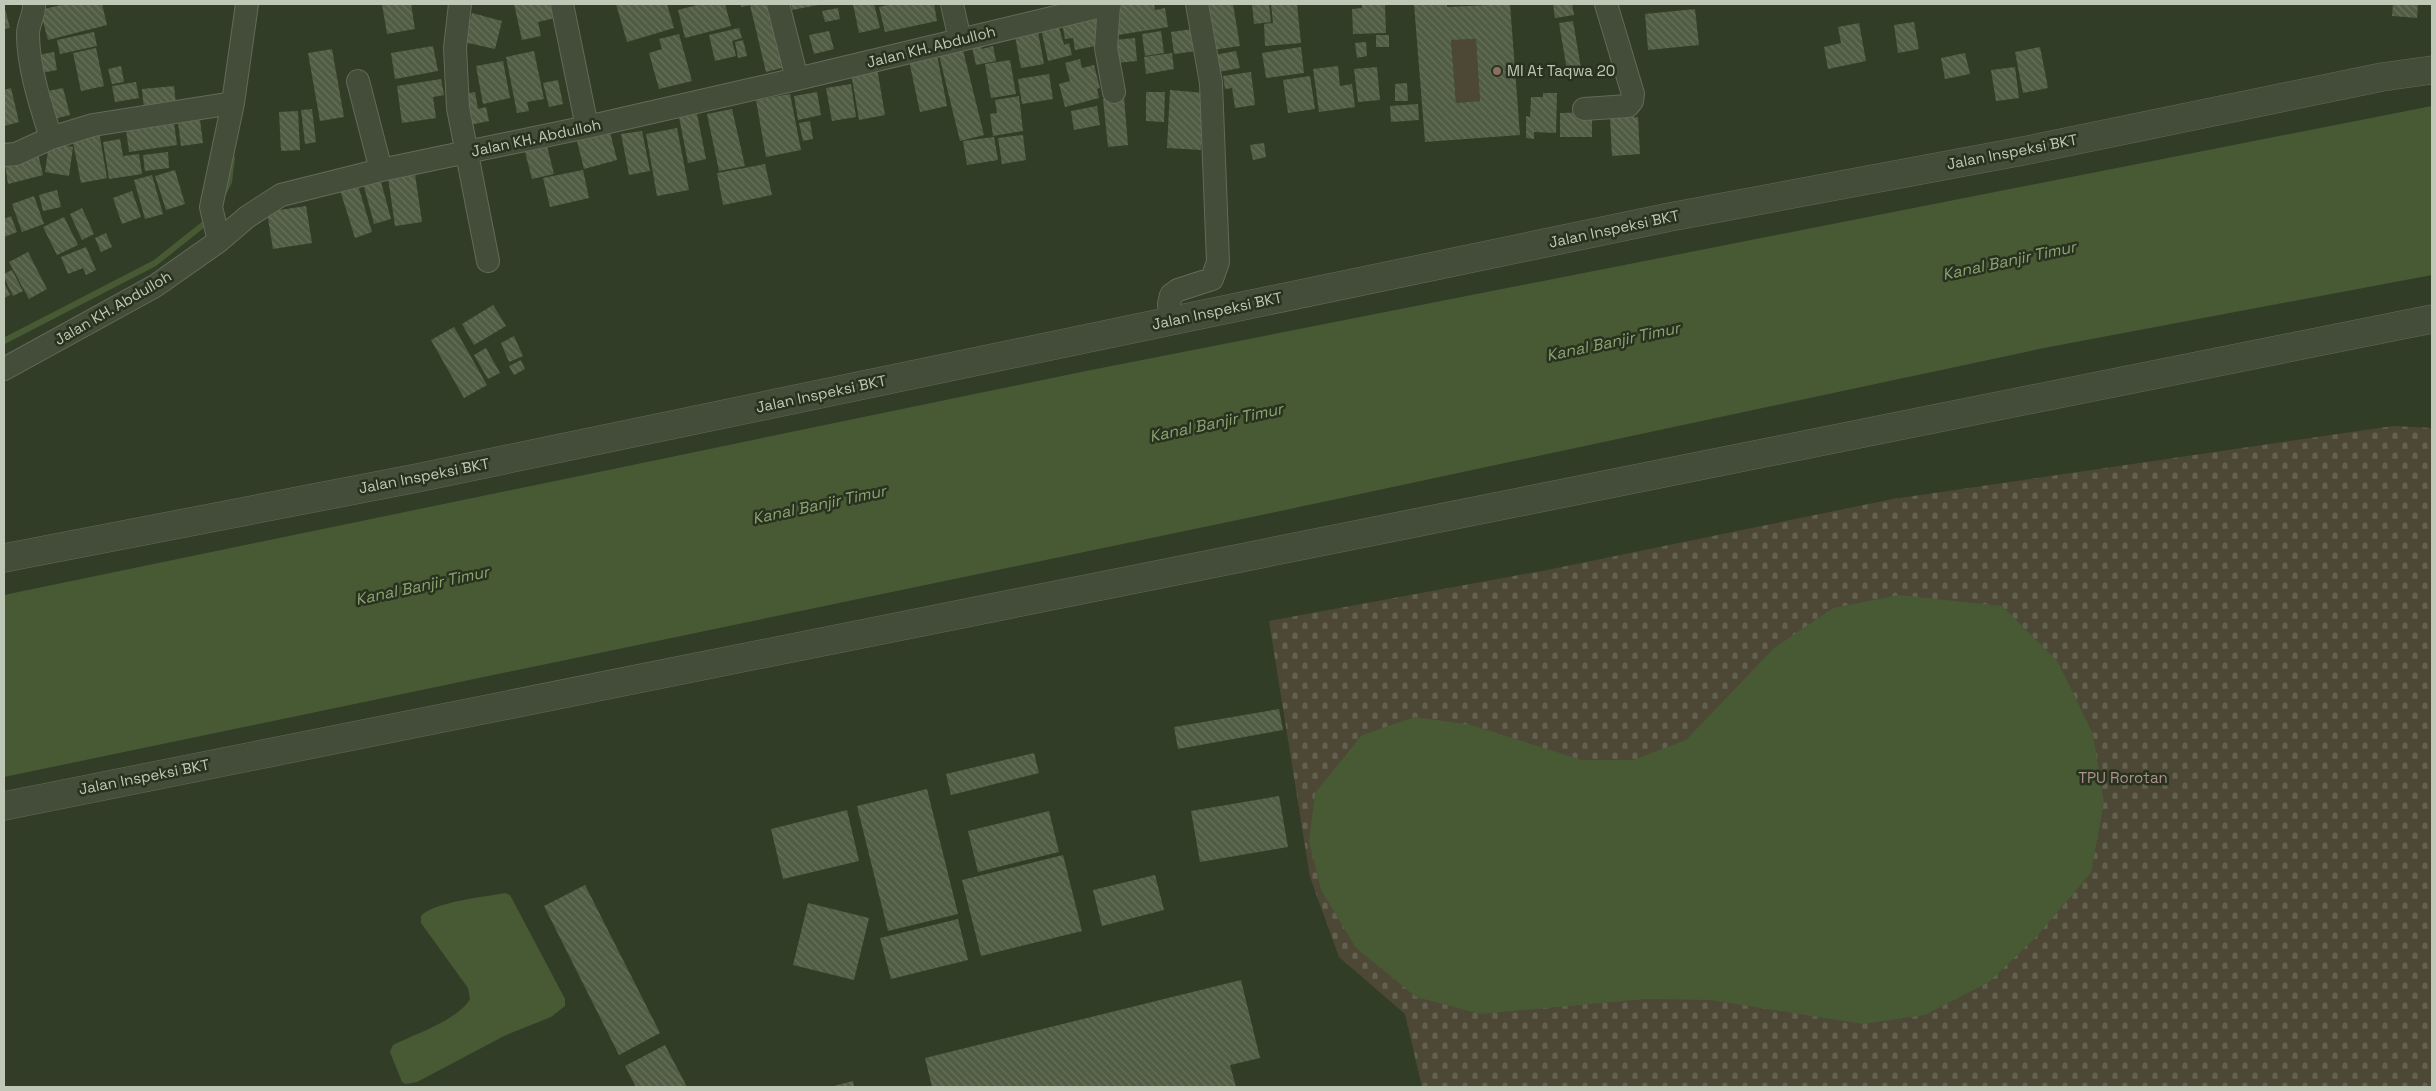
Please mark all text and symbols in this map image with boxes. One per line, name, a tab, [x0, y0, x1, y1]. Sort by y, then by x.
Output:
street label: Jalan KH. Abdulloh	[864, 21, 997, 72]
place label: MI At Taqwa 20	[1507, 61, 1615, 80]
marker: MI At Taqwa 20	[1491, 65, 1503, 77]
street label: Jalan KH. Abdulloh	[469, 114, 603, 161]
street label: Jalan Inspeksi BKT	[1945, 129, 2079, 174]
street label: Jalan Inspeksi BKT	[1547, 205, 1681, 252]
water label: Kanal Banjir Timur	[1940, 236, 2080, 285]
street label: Jalan KH. Abdulloh	[51, 266, 175, 349]
street label: Jalan Inspeksi BKT	[1150, 287, 1284, 334]
water label: Kanal Banjir Timur	[1544, 317, 1684, 366]
street label: Jalan Inspeksi BKT	[754, 370, 888, 417]
water label: Kanal Banjir Timur	[1147, 398, 1287, 447]
street label: Jalan Inspeksi BKT	[357, 453, 491, 498]
water label: Kanal Banjir Timur	[750, 480, 890, 529]
water label: Kanal Banjir Timur	[353, 561, 493, 610]
street label: Jalan Inspeksi BKT	[77, 754, 211, 799]
park label: TPU Rorotan	[2078, 768, 2168, 787]

